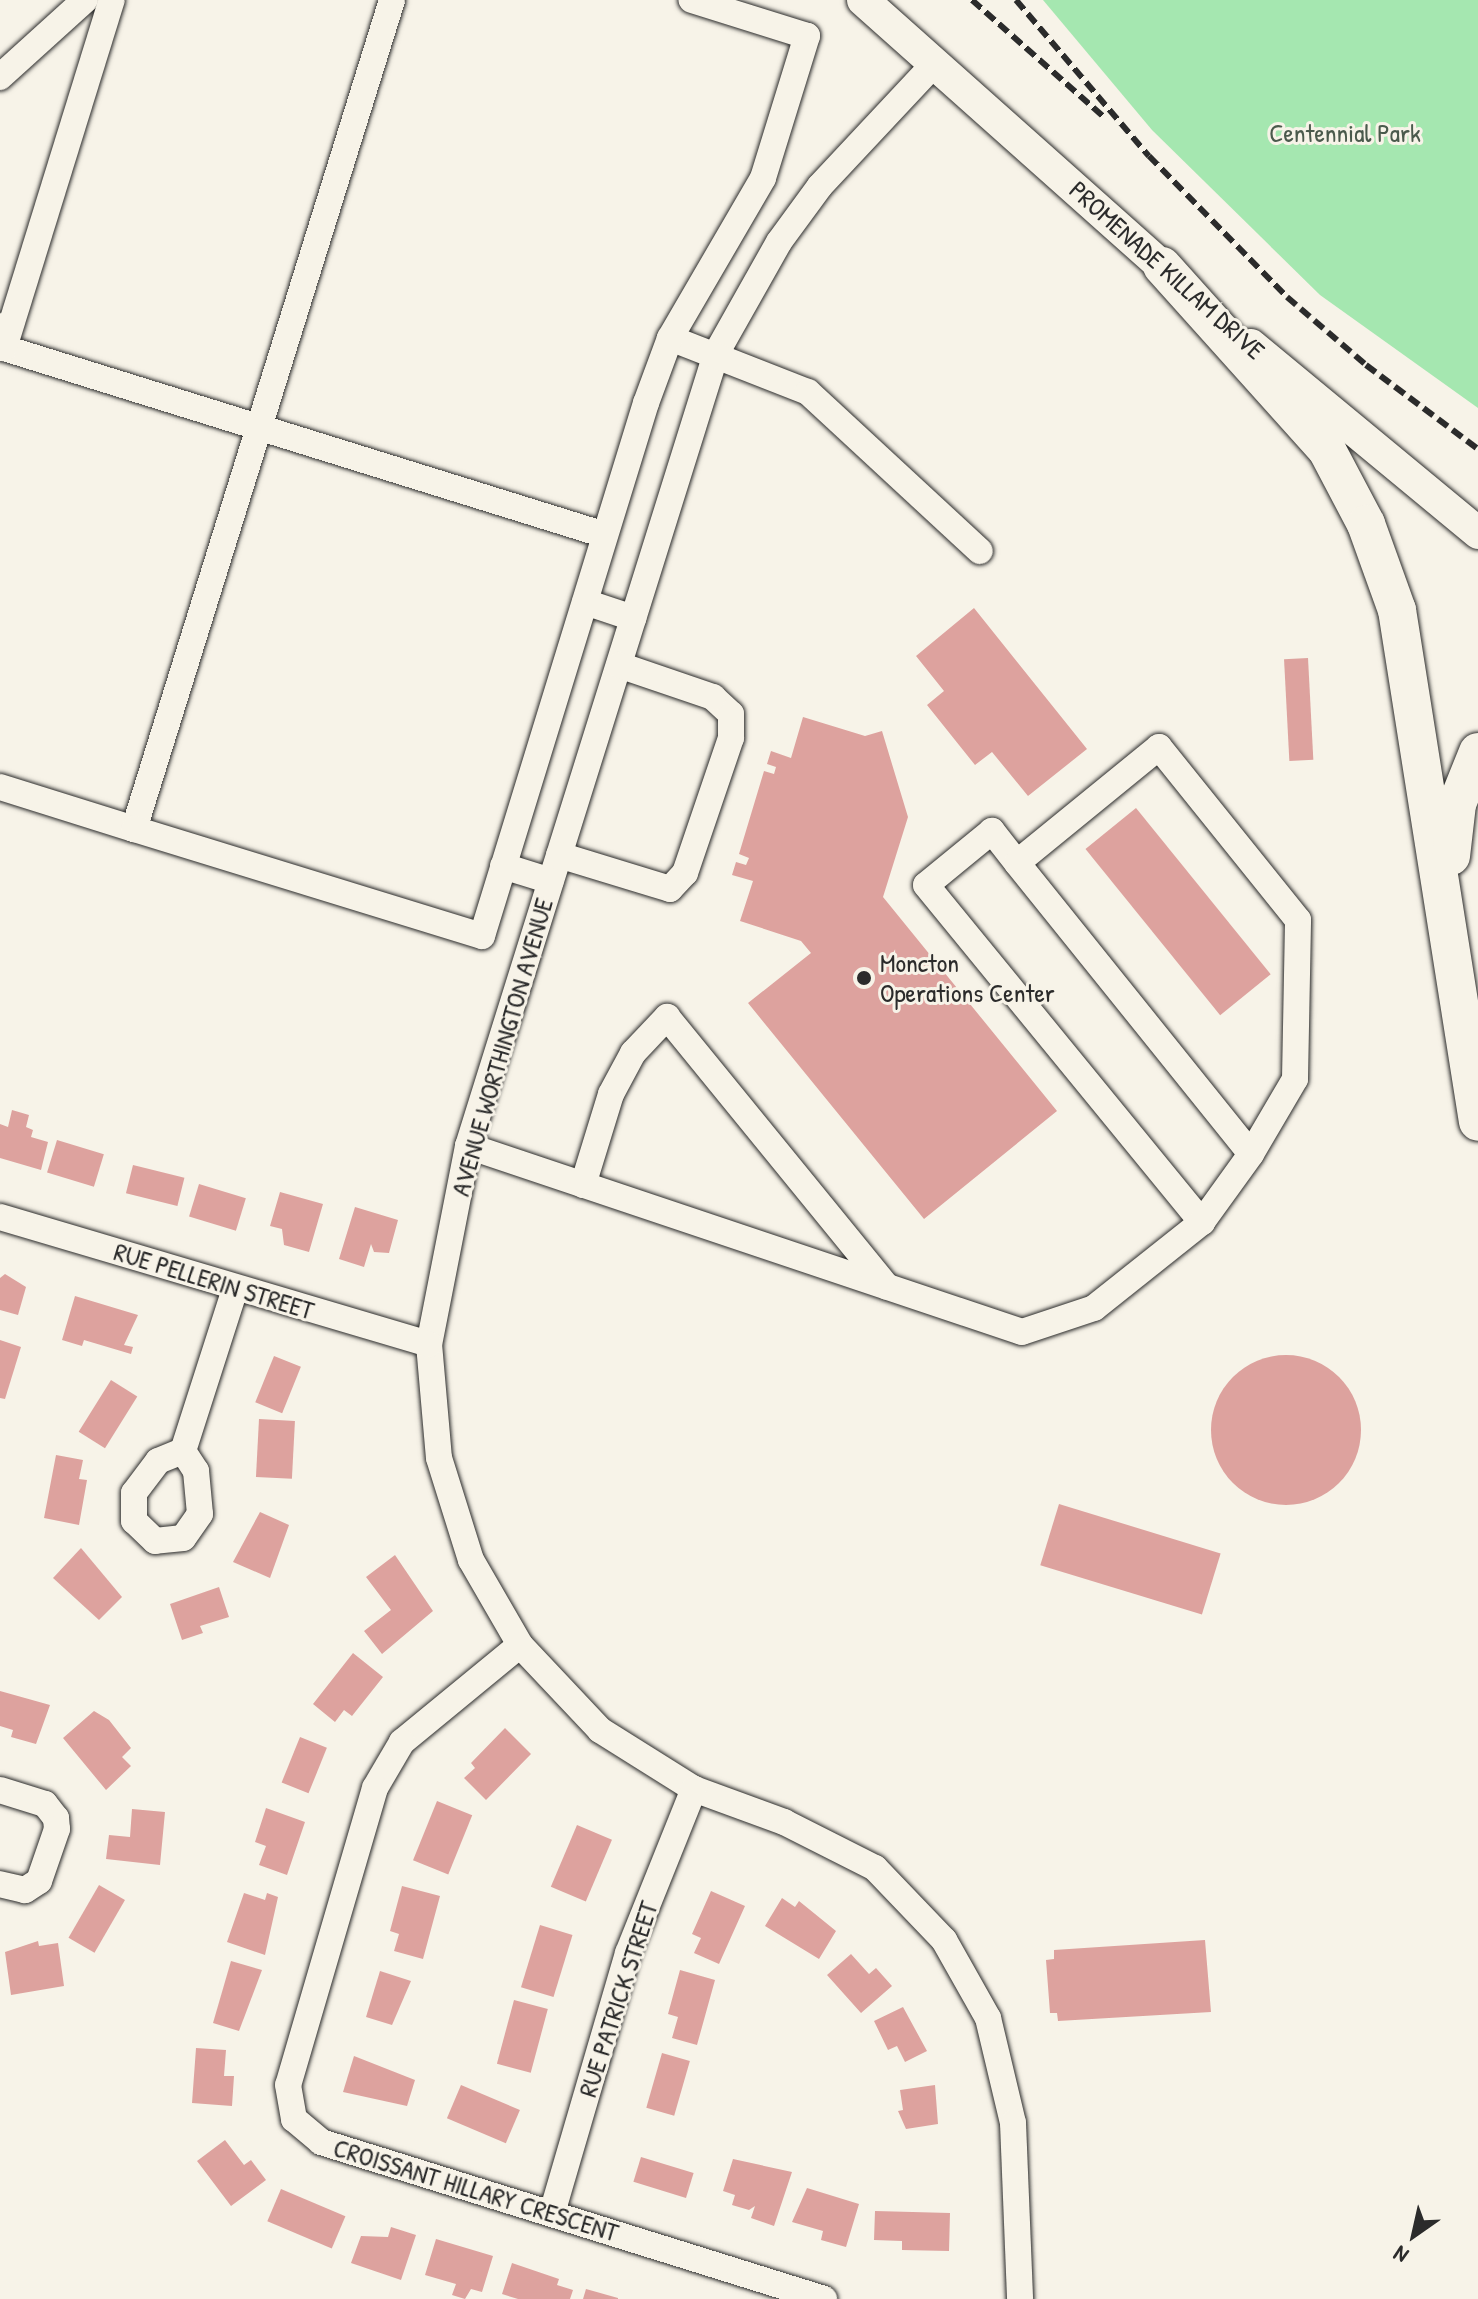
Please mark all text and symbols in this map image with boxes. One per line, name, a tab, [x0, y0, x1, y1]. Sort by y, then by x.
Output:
park label: Centennial Park	[1269, 117, 1421, 149]
street label: PROMENADE KILLAM DRIVE	[1063, 174, 1271, 366]
street label: AVENUE WORTHINGTON AVENUE	[445, 895, 559, 1199]
place label: Moncton Operations Center	[880, 947, 1055, 1008]
marker: Moncton Operations Center	[855, 969, 873, 987]
street label: RUE PELLERIN STREET	[110, 1236, 318, 1326]
street label: RUE PATRICK STREET	[572, 1897, 664, 2101]
street label: CROISSANT HILLARY CRESCENT	[330, 2132, 622, 2248]
north arrow	[1374, 2195, 1454, 2275]
text: N	[1387, 2239, 1414, 2271]

